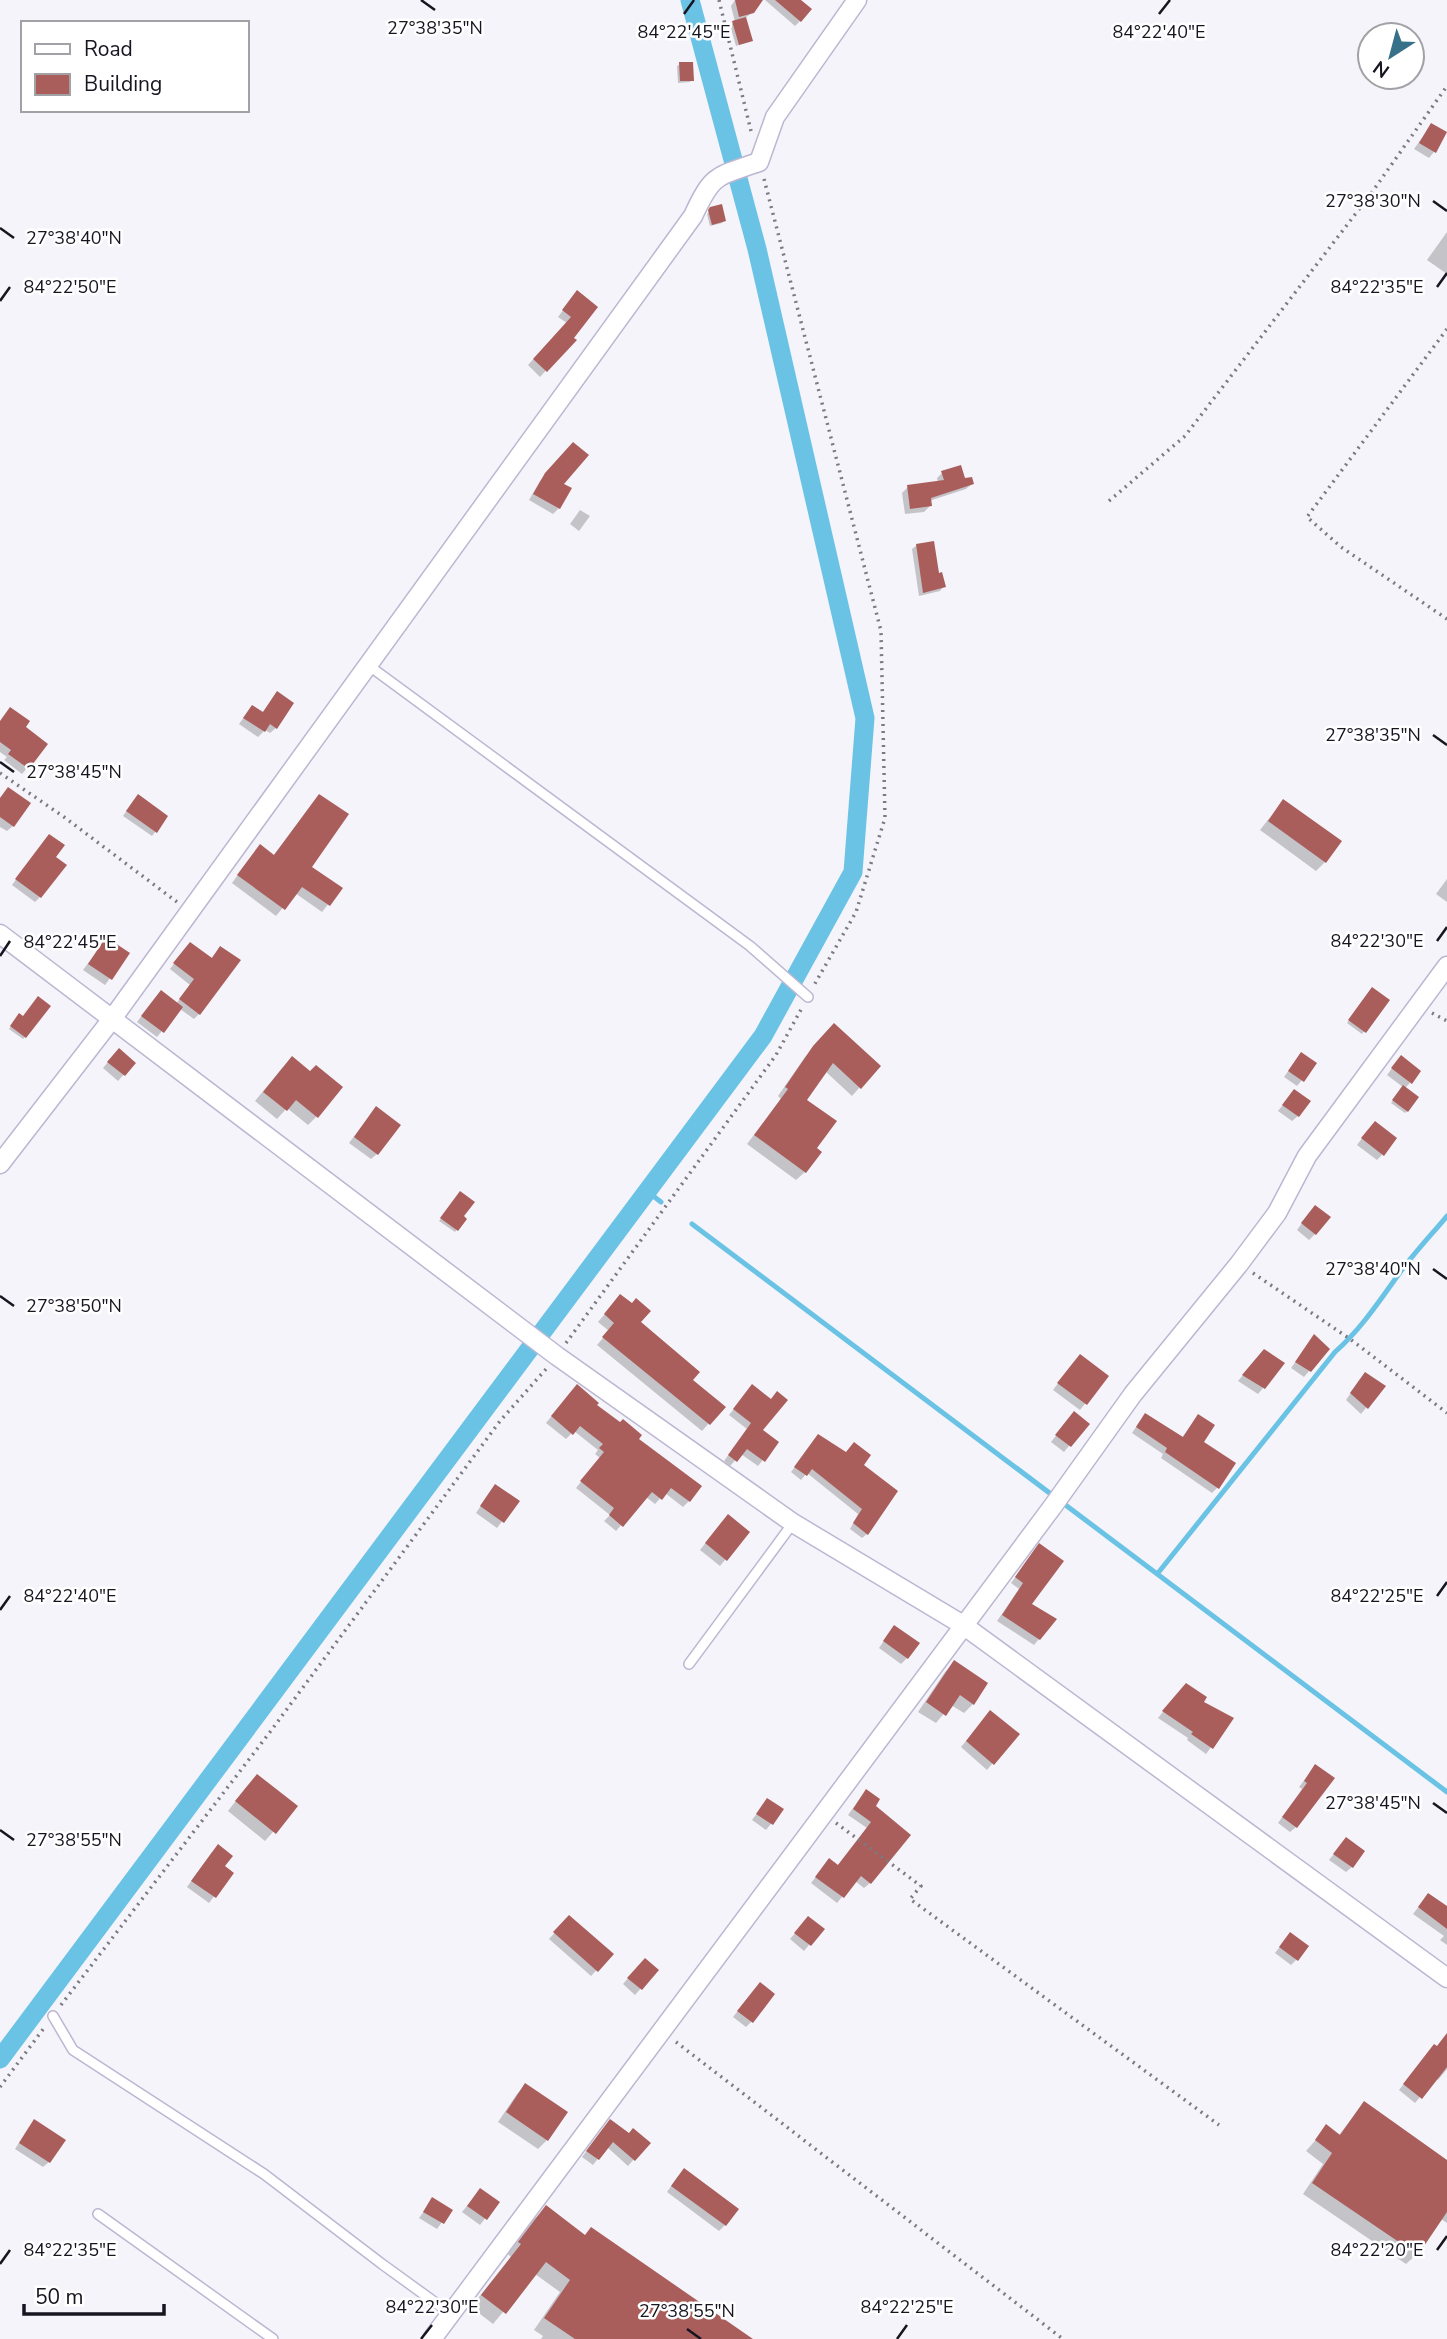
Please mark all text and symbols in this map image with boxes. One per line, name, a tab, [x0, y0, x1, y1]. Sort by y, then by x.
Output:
text: 27°38'35"N	[387, 16, 483, 40]
text: 84°22'45"E	[638, 20, 731, 44]
text: 84°22'40"E	[1113, 20, 1206, 44]
legend	[21, 21, 248, 112]
north arrow	[1356, 21, 1426, 91]
text: Road	[84, 35, 133, 63]
text: N	[1368, 54, 1395, 84]
text: Building	[84, 70, 162, 98]
text: 27°38'30"N	[1325, 189, 1421, 213]
text: 27°38'40"N	[26, 226, 122, 250]
text: 84°22'50"E	[24, 275, 117, 299]
text: 84°22'35"E	[1331, 275, 1424, 299]
text: 27°38'35"N	[1325, 723, 1421, 747]
text: 27°38'45"N	[26, 760, 122, 784]
text: 84°22'30"E	[1331, 929, 1424, 953]
text: 84°22'45"E	[24, 930, 117, 954]
text: 27°38'40"N	[1325, 1257, 1421, 1281]
text: 27°38'50"N	[26, 1294, 122, 1318]
text: 84°22'40"E	[24, 1584, 117, 1608]
text: 84°22'25"E	[1331, 1584, 1424, 1608]
text: 27°38'45"N	[1325, 1791, 1421, 1815]
text: 27°38'55"N	[26, 1828, 122, 1852]
text: 84°22'35"E	[24, 2238, 117, 2262]
text: 84°22'20"E	[1331, 2238, 1424, 2262]
scale bar	[24, 2272, 164, 2316]
text: 50 m	[35, 2283, 84, 2311]
text: 84°22'30"E	[386, 2295, 479, 2319]
text: 84°22'25"E	[861, 2295, 954, 2319]
text: 27°38'55"N	[639, 2299, 735, 2323]

